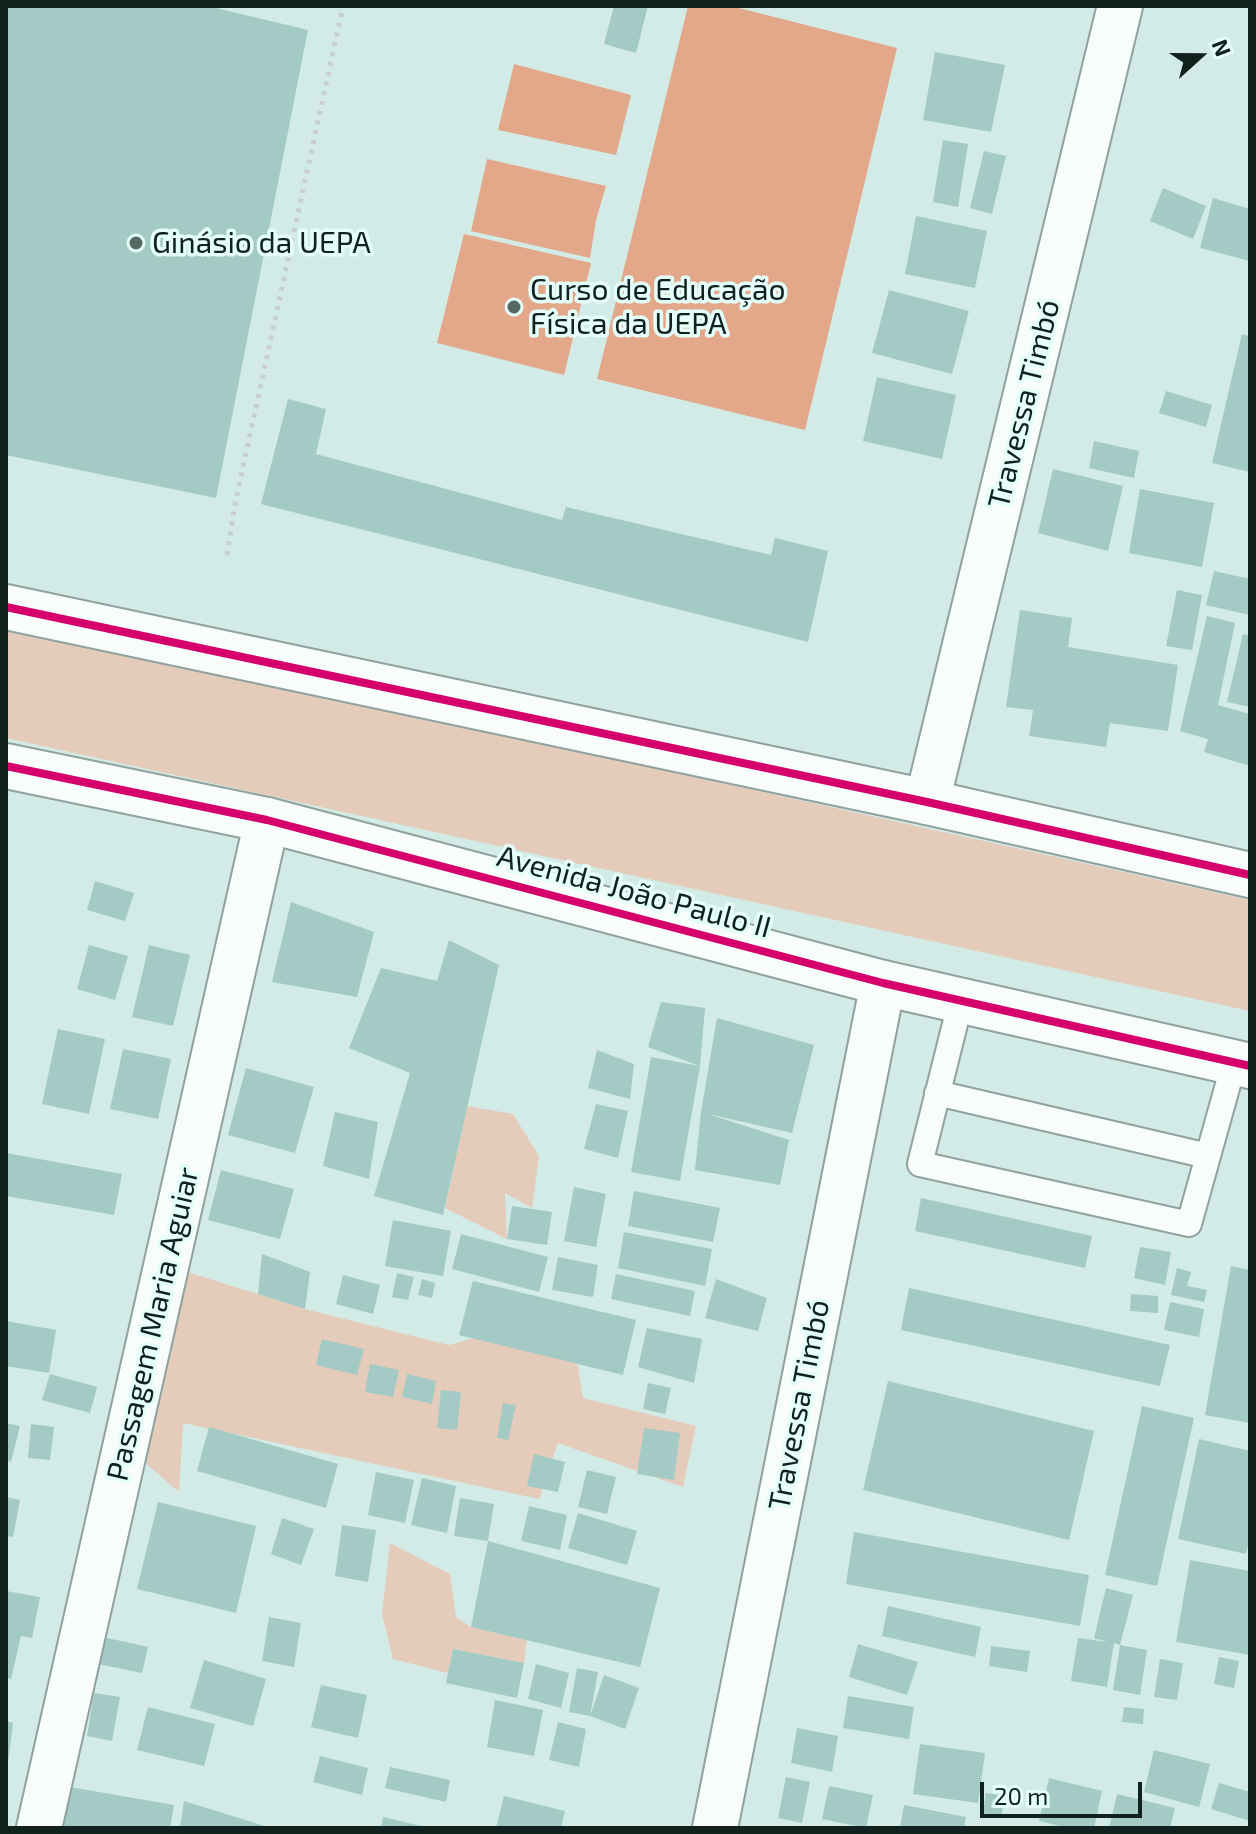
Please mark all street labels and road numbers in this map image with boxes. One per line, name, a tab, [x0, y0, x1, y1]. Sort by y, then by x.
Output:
street label: Travessa Timbó	[981, 296, 1067, 512]
street label: Avenida João Paulo II	[493, 838, 775, 946]
street label: Passagem Maria Aguiar	[99, 1164, 207, 1484]
street label: Travessa Timbó	[761, 1297, 837, 1513]

